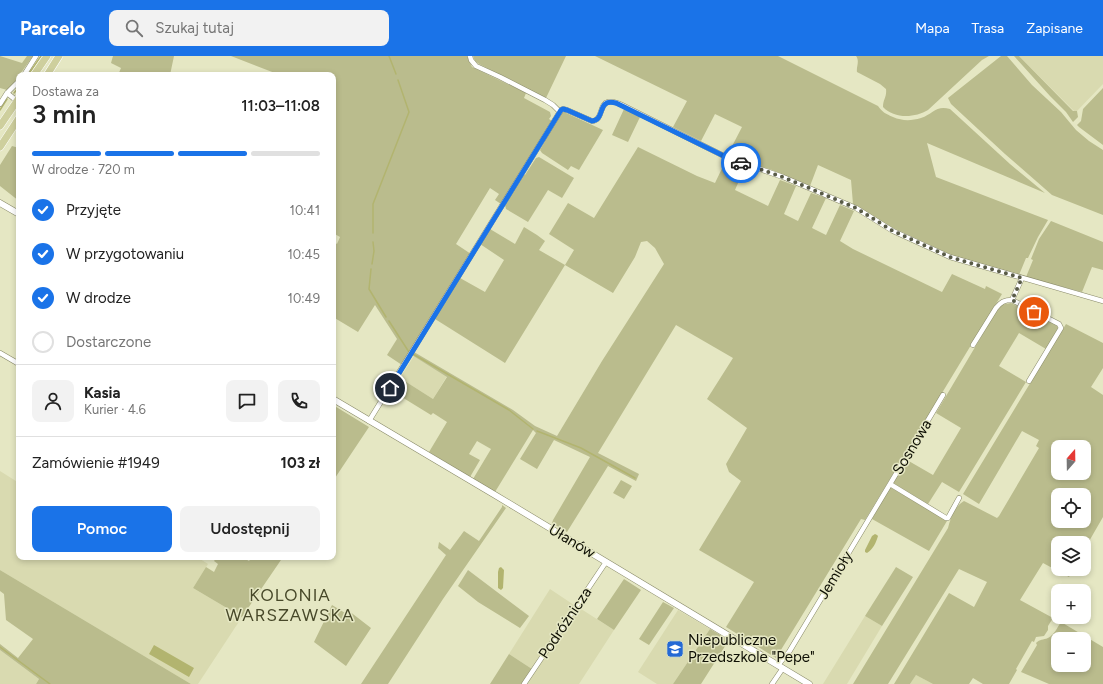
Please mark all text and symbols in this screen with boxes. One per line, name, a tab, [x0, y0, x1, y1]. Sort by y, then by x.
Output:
search box	[109, 10, 389, 46]
text: Parcelo	[20, 17, 85, 40]
icon: search	[123, 17, 145, 39]
text: Szukaj tutaj	[155, 19, 234, 37]
text: Mapa	[915, 20, 950, 37]
text: Trasa	[972, 20, 1004, 37]
text: Zapisane	[1026, 20, 1083, 37]
text: Dostawa za	[32, 84, 99, 99]
text: 11:03–11:08	[241, 97, 320, 115]
text: 3 min	[32, 98, 96, 130]
courier	[721, 143, 761, 183]
icon: car	[730, 152, 752, 174]
text: W drodze · 720 m	[32, 162, 135, 177]
icon: check	[32, 199, 54, 221]
text: Przyjęte	[66, 201, 121, 219]
text: 10:41	[290, 203, 320, 218]
icon: check	[32, 243, 54, 265]
text: W przygotowaniu	[66, 245, 184, 263]
text: 10:45	[287, 247, 320, 262]
icon: check	[32, 287, 54, 309]
text: W drodze	[66, 289, 131, 307]
text: 10:49	[288, 291, 320, 306]
pin	[1017, 295, 1051, 329]
icon: bag	[1023, 301, 1045, 323]
text: Dostarczone	[66, 333, 151, 351]
pin	[373, 371, 407, 405]
icon: home	[379, 377, 401, 399]
button: person	[32, 380, 74, 422]
button: chat	[226, 380, 268, 422]
button: phone	[278, 380, 320, 422]
text: Kasia	[84, 384, 120, 402]
text: Kurier · 4.6	[84, 402, 146, 417]
street label: Sosnowa	[889, 416, 935, 478]
north arrow	[1051, 440, 1091, 480]
map controls	[1051, 440, 1091, 672]
text: Zamówienie #1949	[32, 454, 160, 472]
text: 103 zł	[281, 454, 320, 472]
button: locate	[1051, 488, 1091, 528]
button: Pomoc	[32, 506, 172, 552]
button: Udostępnij	[180, 506, 320, 552]
street label: Ułanów	[545, 520, 599, 562]
button: layers	[1051, 536, 1091, 576]
street label: Jemioły	[814, 548, 856, 602]
street label: Podróżnicza	[535, 584, 595, 662]
button: +	[1051, 584, 1091, 624]
district label: KOLONIA WARSZAWSKA	[226, 585, 354, 625]
place label: Niepubliczne Przedszkole "Pepe"	[688, 631, 815, 666]
button: −	[1051, 632, 1091, 672]
school or university icon: Niepubliczne Przedszkole "Pepe"	[665, 639, 685, 659]

